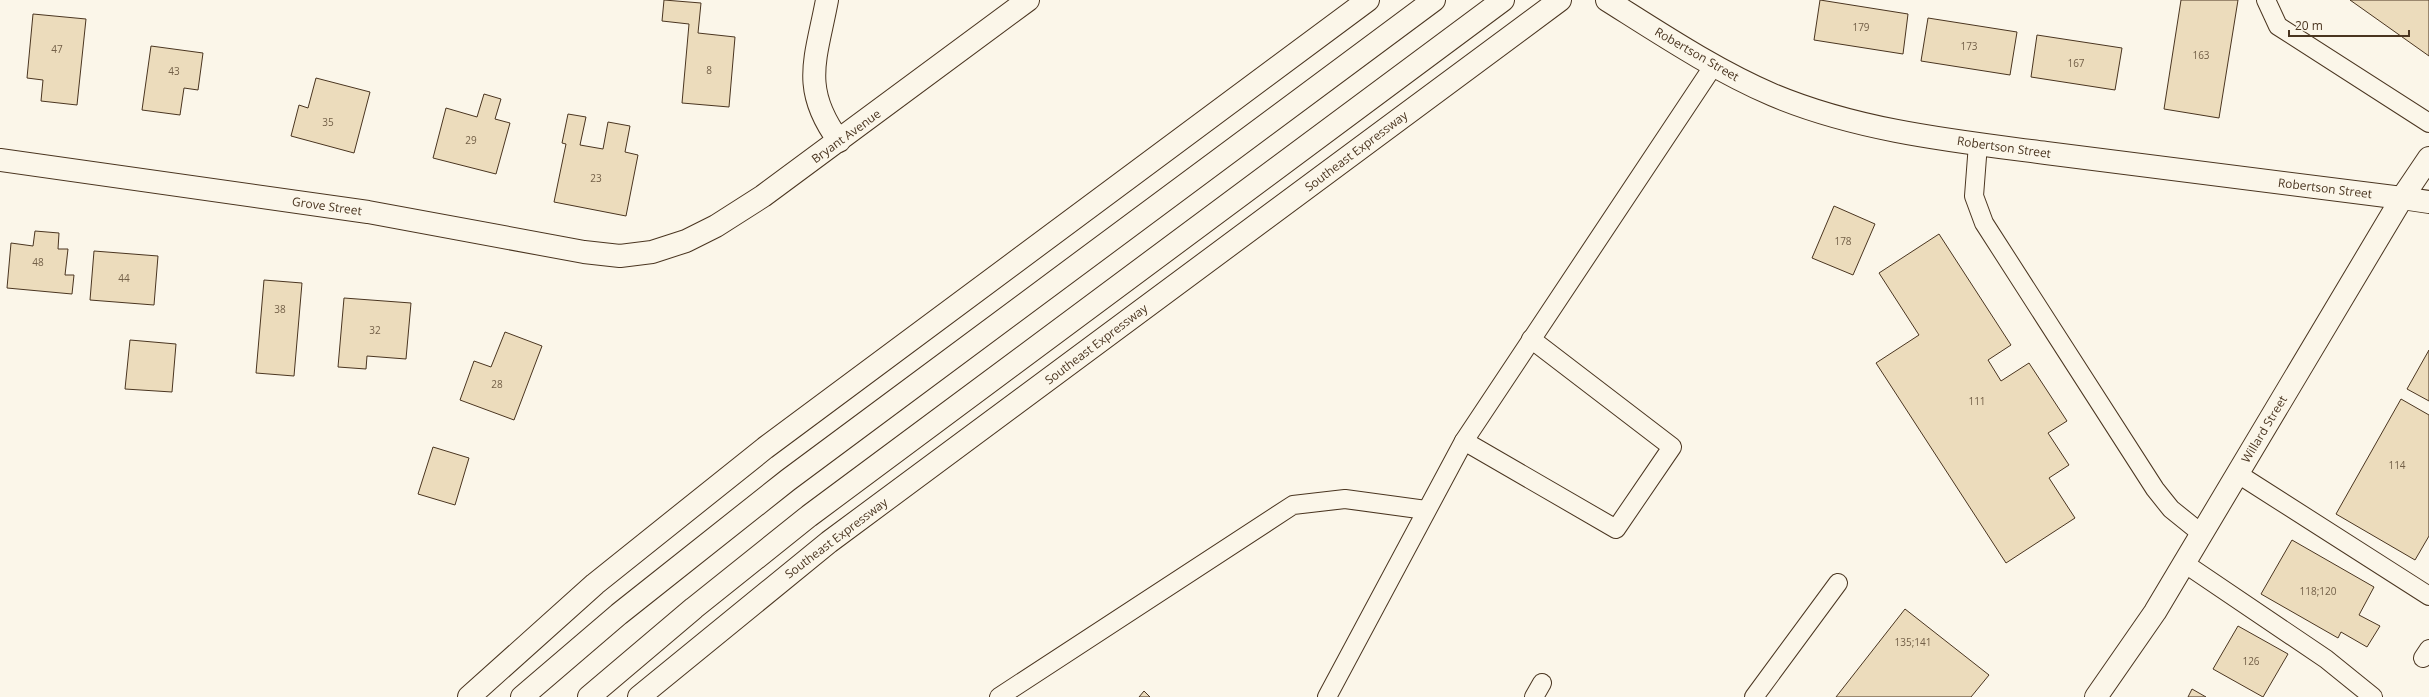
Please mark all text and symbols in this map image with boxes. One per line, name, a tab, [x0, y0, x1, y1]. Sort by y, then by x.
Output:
scale bar	[2289, 12, 2409, 38]
text: 20 m	[2295, 17, 2323, 34]
house number: 179	[1852, 20, 1870, 34]
street label: Robertson Street	[1652, 23, 1742, 85]
house number: 173	[1960, 39, 1978, 53]
house number: 47	[51, 42, 63, 56]
house number: 163	[2192, 48, 2210, 62]
house number: 167	[2067, 56, 2085, 70]
house number: 8	[706, 63, 712, 77]
house number: 43	[168, 64, 180, 78]
street label: Bryant Avenue	[808, 105, 884, 167]
street label: Southeast Expressway	[1301, 106, 1412, 195]
house number: 35	[322, 115, 334, 129]
street label: Robertson Street	[1956, 132, 2052, 162]
house number: 29	[465, 133, 477, 147]
house number: 23	[590, 171, 602, 185]
street label: Robertson Street	[2277, 174, 2373, 202]
street label: Grove Street	[291, 193, 363, 219]
house number: 178	[1834, 234, 1852, 248]
house number: 48	[32, 255, 44, 269]
house number: 44	[118, 271, 130, 285]
street label: Southeast Expressway	[1041, 299, 1152, 388]
house number: 38	[274, 302, 286, 316]
house number: 32	[369, 323, 381, 337]
house number: 28	[491, 377, 503, 391]
street label: Willard Street	[2237, 392, 2291, 466]
house number: 111	[1968, 394, 1986, 408]
house number: 114	[2388, 458, 2406, 472]
street label: Southeast Expressway	[781, 493, 892, 582]
house number: 118;120	[2300, 584, 2337, 598]
house number: 135;141	[1895, 635, 1931, 649]
house number: 126	[2242, 654, 2260, 668]

